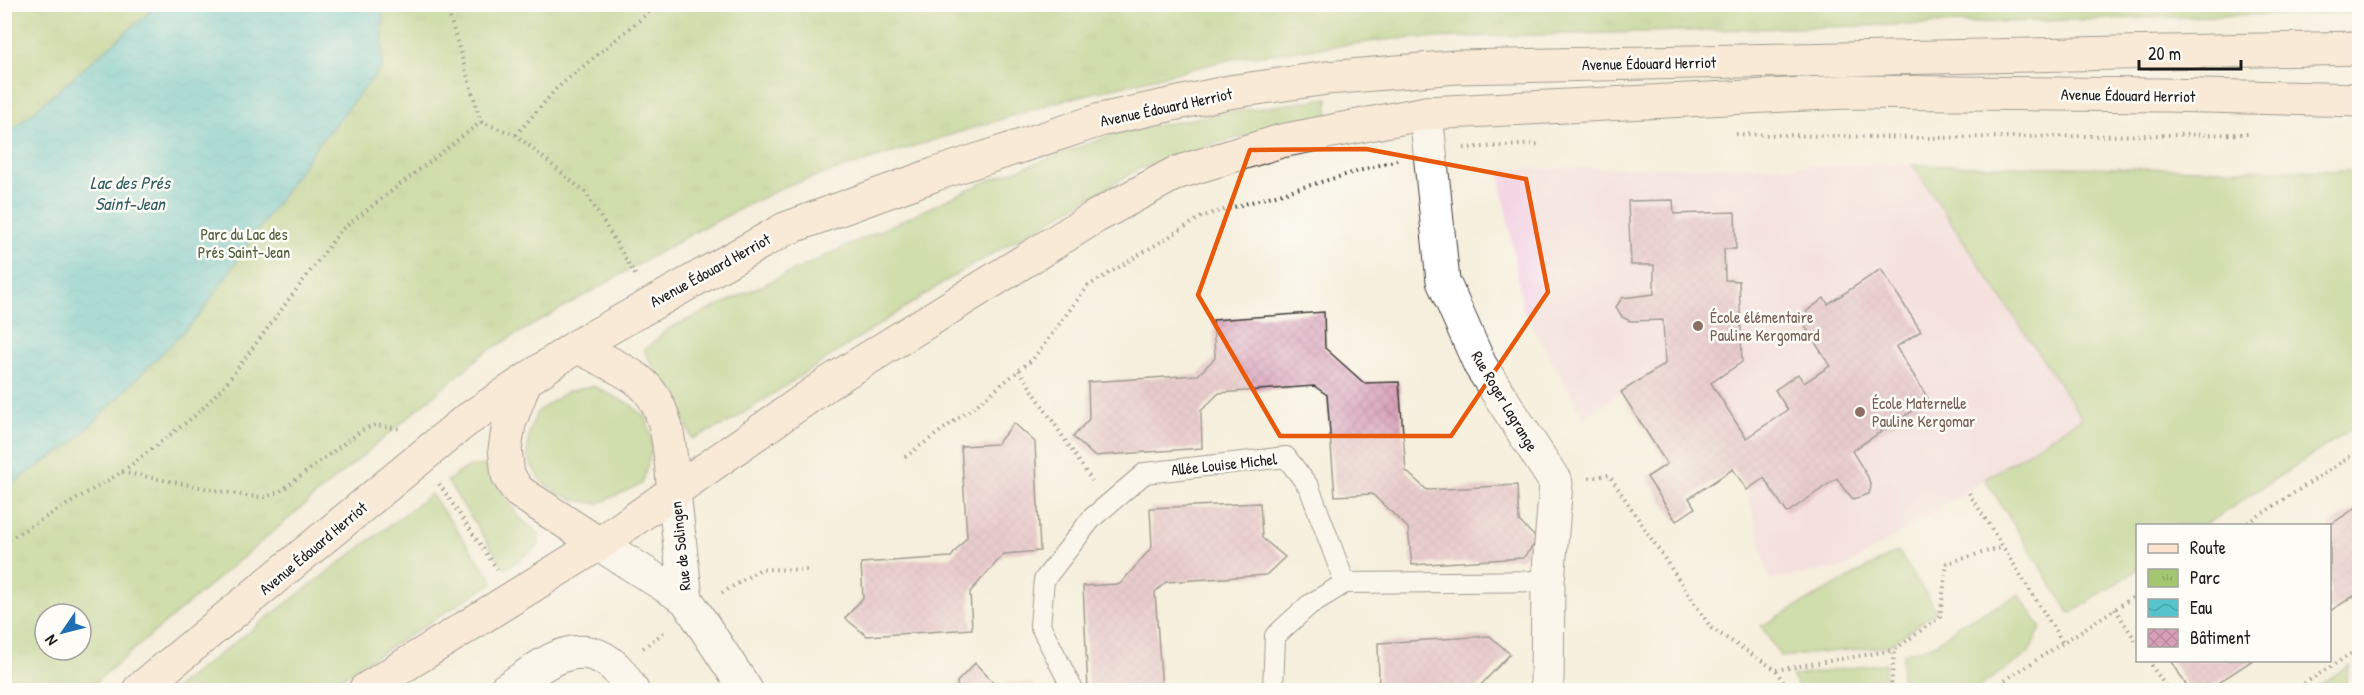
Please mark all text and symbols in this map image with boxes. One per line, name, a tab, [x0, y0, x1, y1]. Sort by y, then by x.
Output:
scale bar	[2139, 33, 2241, 71]
text: 20 m	[2148, 41, 2181, 66]
street label: Avenue Édouard Herriot	[1582, 51, 1717, 75]
street label: Avenue Édouard Herriot	[1098, 82, 1235, 132]
street label: Avenue Édouard Herriot	[2061, 83, 2196, 107]
water label: Lac des Prés Saint-Jean	[90, 170, 172, 216]
park label: Parc du Lac des Prés Saint-Jean	[198, 223, 290, 263]
street label: Avenue Édouard Herriot	[646, 228, 775, 312]
place label: École élémentaire Pauline Kergomard	[1710, 306, 1820, 346]
marker: École élémentaire Pauline Kergomard	[1691, 319, 1705, 333]
street label: Rue Roger Lagrange	[1466, 347, 1544, 456]
place label: École Maternelle Pauline Kergomar	[1872, 392, 1975, 432]
marker: École Maternelle Pauline Kergomar	[1853, 405, 1867, 419]
street label: Allée Louise Michel	[1170, 447, 1279, 480]
street label: Avenue Édouard Herriot	[254, 496, 372, 600]
street label: Rue de Solingen	[664, 500, 696, 592]
legend	[2136, 524, 2331, 662]
text: Route	[2190, 535, 2226, 560]
text: Parc	[2190, 565, 2220, 590]
text: Eau	[2190, 595, 2212, 620]
north arrow	[33, 602, 93, 662]
text: Bâtiment	[2190, 625, 2251, 650]
text: N	[39, 630, 62, 650]

